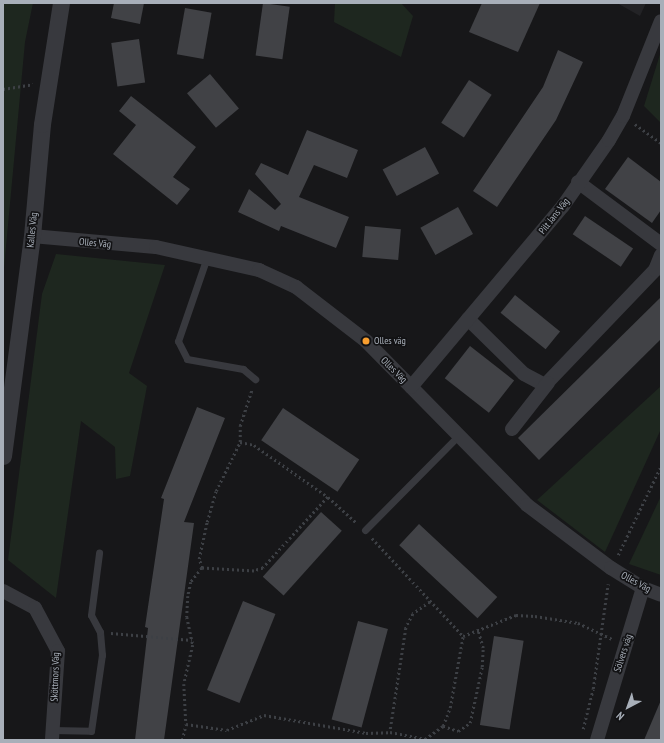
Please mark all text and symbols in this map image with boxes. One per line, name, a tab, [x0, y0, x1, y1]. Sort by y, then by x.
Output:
street label: Pilt Jans Väg	[536, 195, 572, 237]
street label: Kalles Väg	[24, 212, 40, 248]
street label: Olles Väg	[78, 236, 112, 250]
place label: Olles väg	[374, 335, 406, 347]
marker: Olles väg	[361, 336, 371, 346]
street label: Olles Väg	[378, 354, 410, 386]
street label: Olles Väg	[619, 569, 653, 595]
street label: Sölvers väg	[611, 632, 635, 674]
street label: Sköttmors Väg	[48, 652, 62, 702]
north arrow	[608, 687, 648, 727]
text: N	[613, 709, 627, 723]

